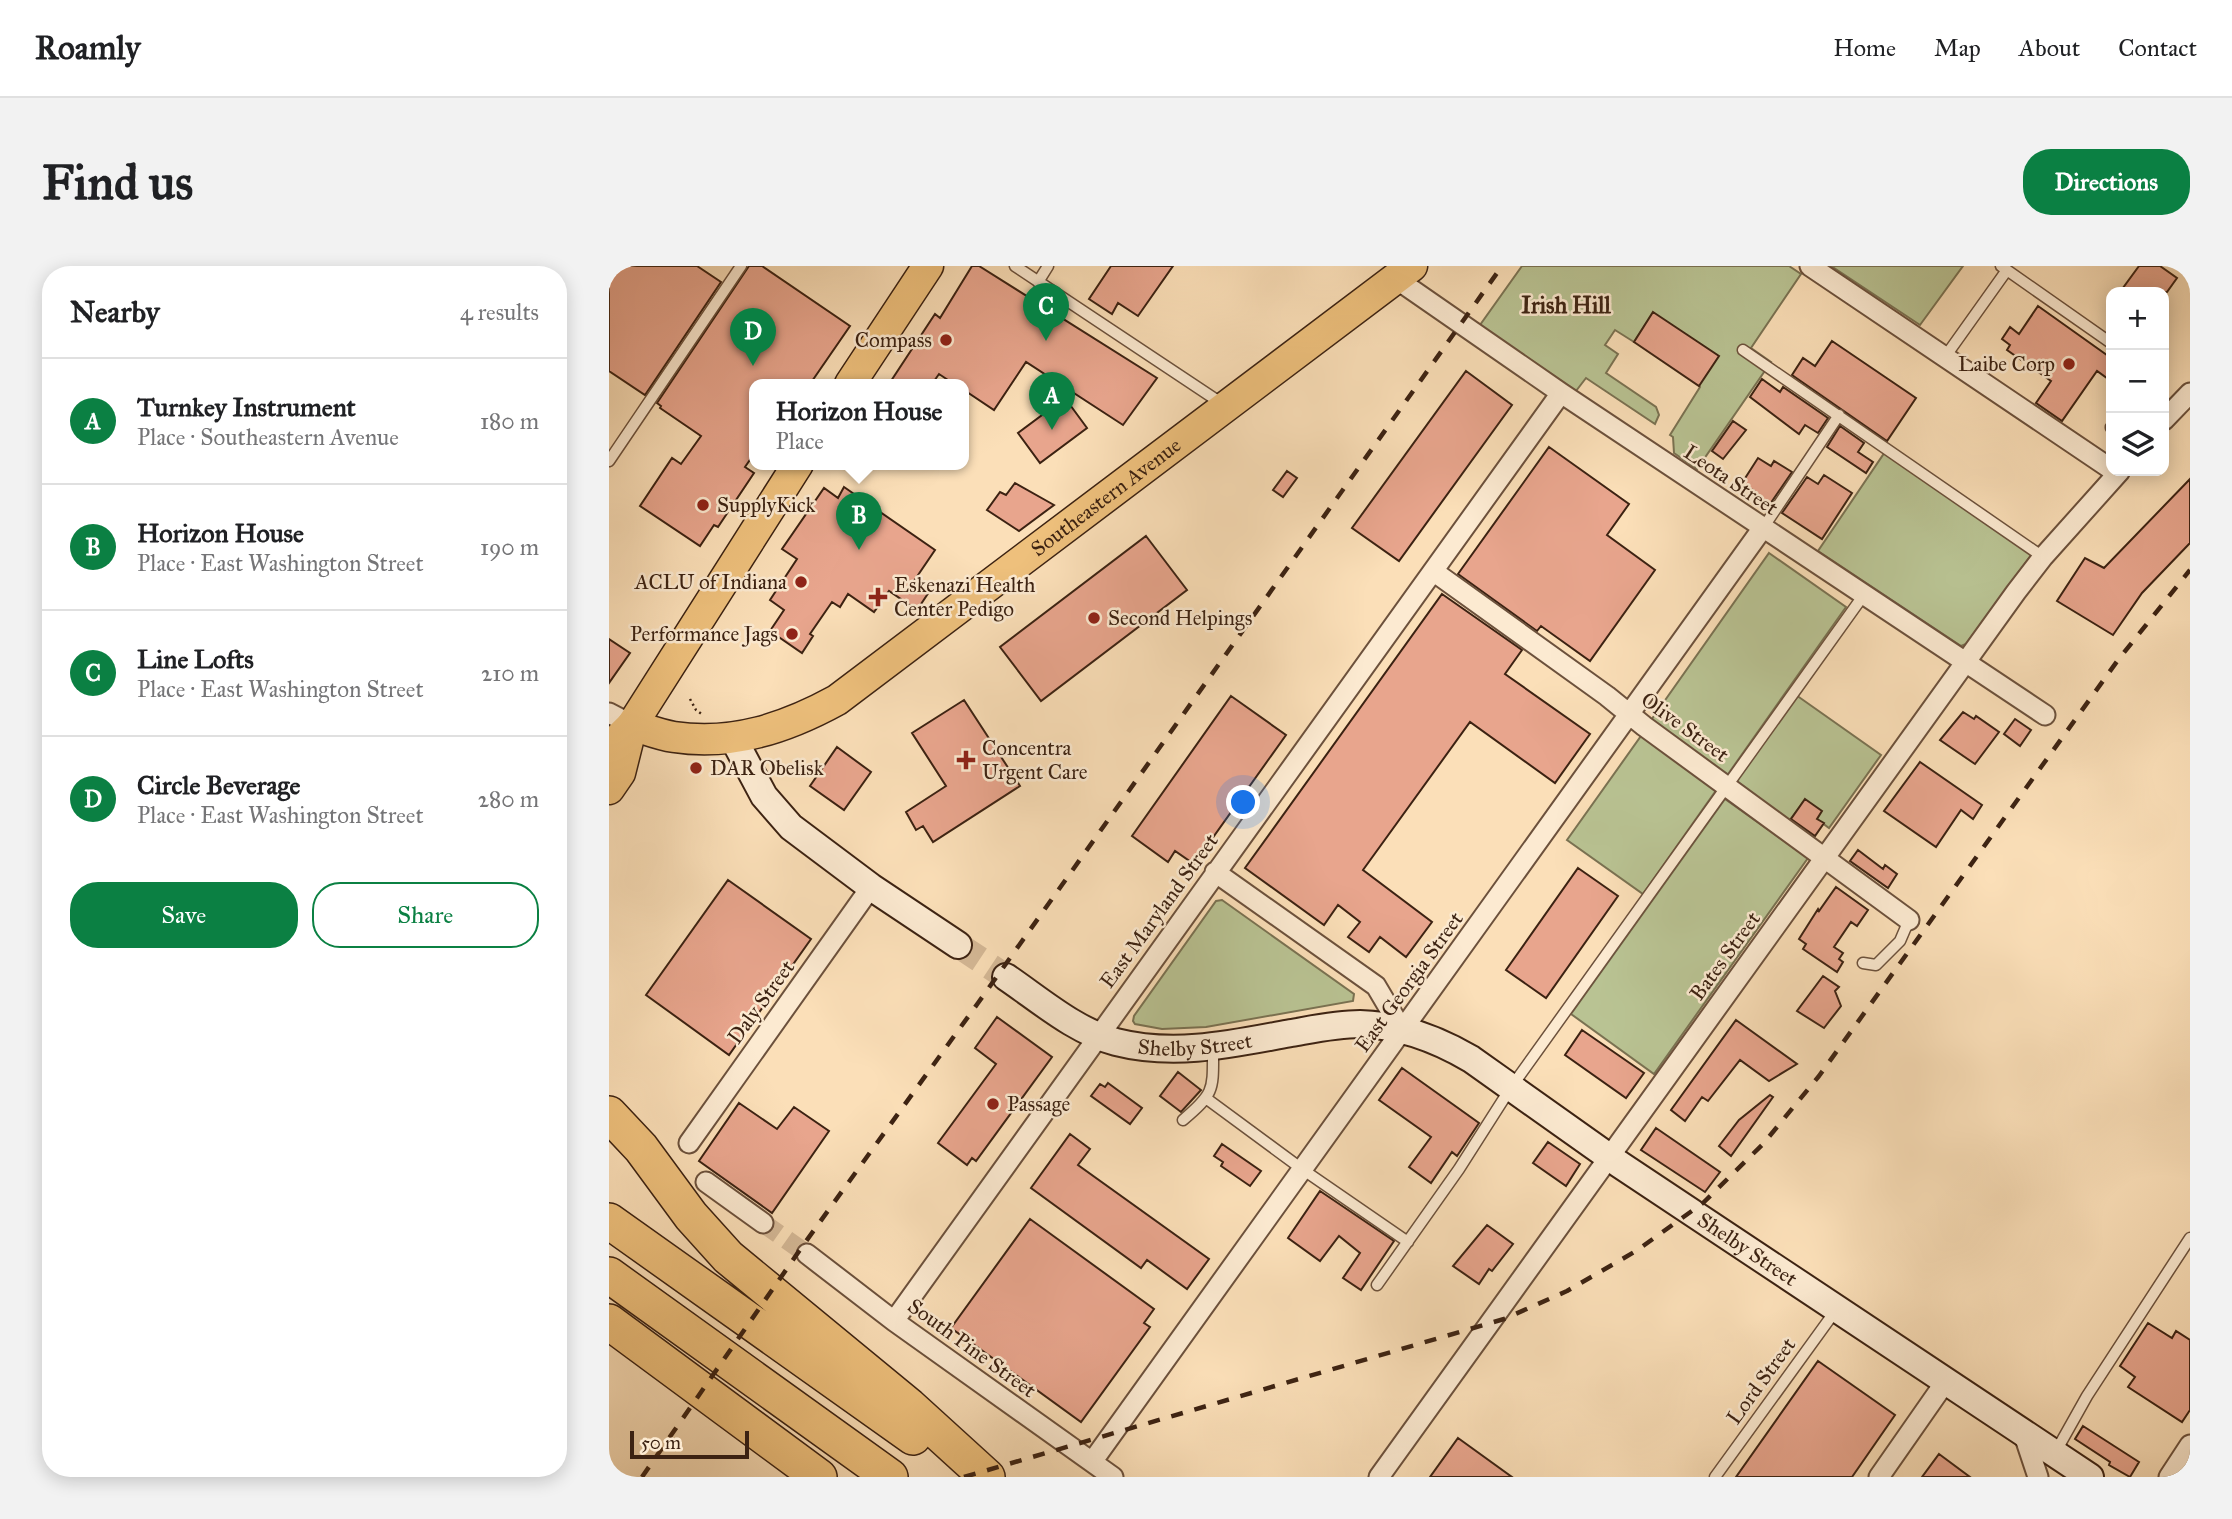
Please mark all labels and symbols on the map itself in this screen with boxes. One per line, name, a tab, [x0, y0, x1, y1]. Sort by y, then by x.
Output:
pin: C	[1023, 283, 1069, 341]
district label: Irish Hill	[1521, 291, 1612, 319]
pin: D	[730, 308, 776, 366]
place label: Compass	[855, 327, 932, 353]
marker: Compass	[938, 332, 954, 348]
place label: Laibe Corp	[1958, 351, 2055, 377]
marker: Laibe Corp	[2061, 356, 2077, 372]
pin: A	[1029, 372, 1075, 430]
street label: Southeastern Avenue	[1026, 432, 1186, 562]
street label: Leota Street	[1679, 439, 1784, 521]
place label: SupplyKick	[717, 492, 816, 518]
pin: B	[836, 492, 882, 550]
marker: SupplyKick	[695, 497, 711, 513]
place label: ACLU of Indiana	[634, 569, 787, 595]
place label: Eskenazi Health Center Pedigo	[894, 572, 1036, 622]
marker: ACLU of Indiana	[793, 574, 809, 590]
marker: Eskenazi Health Center Pedigo	[868, 587, 888, 607]
place label: Second Helpings	[1108, 605, 1252, 631]
marker: Second Helpings	[1086, 610, 1102, 626]
place label: Performance Jags	[630, 621, 778, 647]
marker: Performance Jags	[784, 626, 800, 642]
street label: Olive Street	[1636, 686, 1735, 768]
place label: Concentra Urgent Care	[982, 735, 1088, 785]
marker: Concentra Urgent Care	[956, 750, 976, 770]
place label: DAR Obelisk	[710, 755, 824, 781]
marker: DAR Obelisk	[688, 760, 704, 776]
your location	[1226, 785, 1260, 819]
street label: East Maryland Street	[1094, 828, 1224, 993]
street label: East Georgia Street	[1349, 906, 1469, 1057]
street label: Bates Street	[1684, 906, 1766, 1005]
street label: Daly Street	[722, 955, 800, 1049]
street label: Shelby Street	[1136, 1027, 1255, 1062]
place label: Passage	[1007, 1091, 1070, 1117]
marker: Passage	[985, 1096, 1001, 1112]
street label: Shelby Street	[1692, 1207, 1803, 1292]
street label: South Pine Street	[903, 1293, 1042, 1404]
street label: Lord Street	[1721, 1332, 1802, 1430]
scale bar	[630, 1428, 749, 1460]

